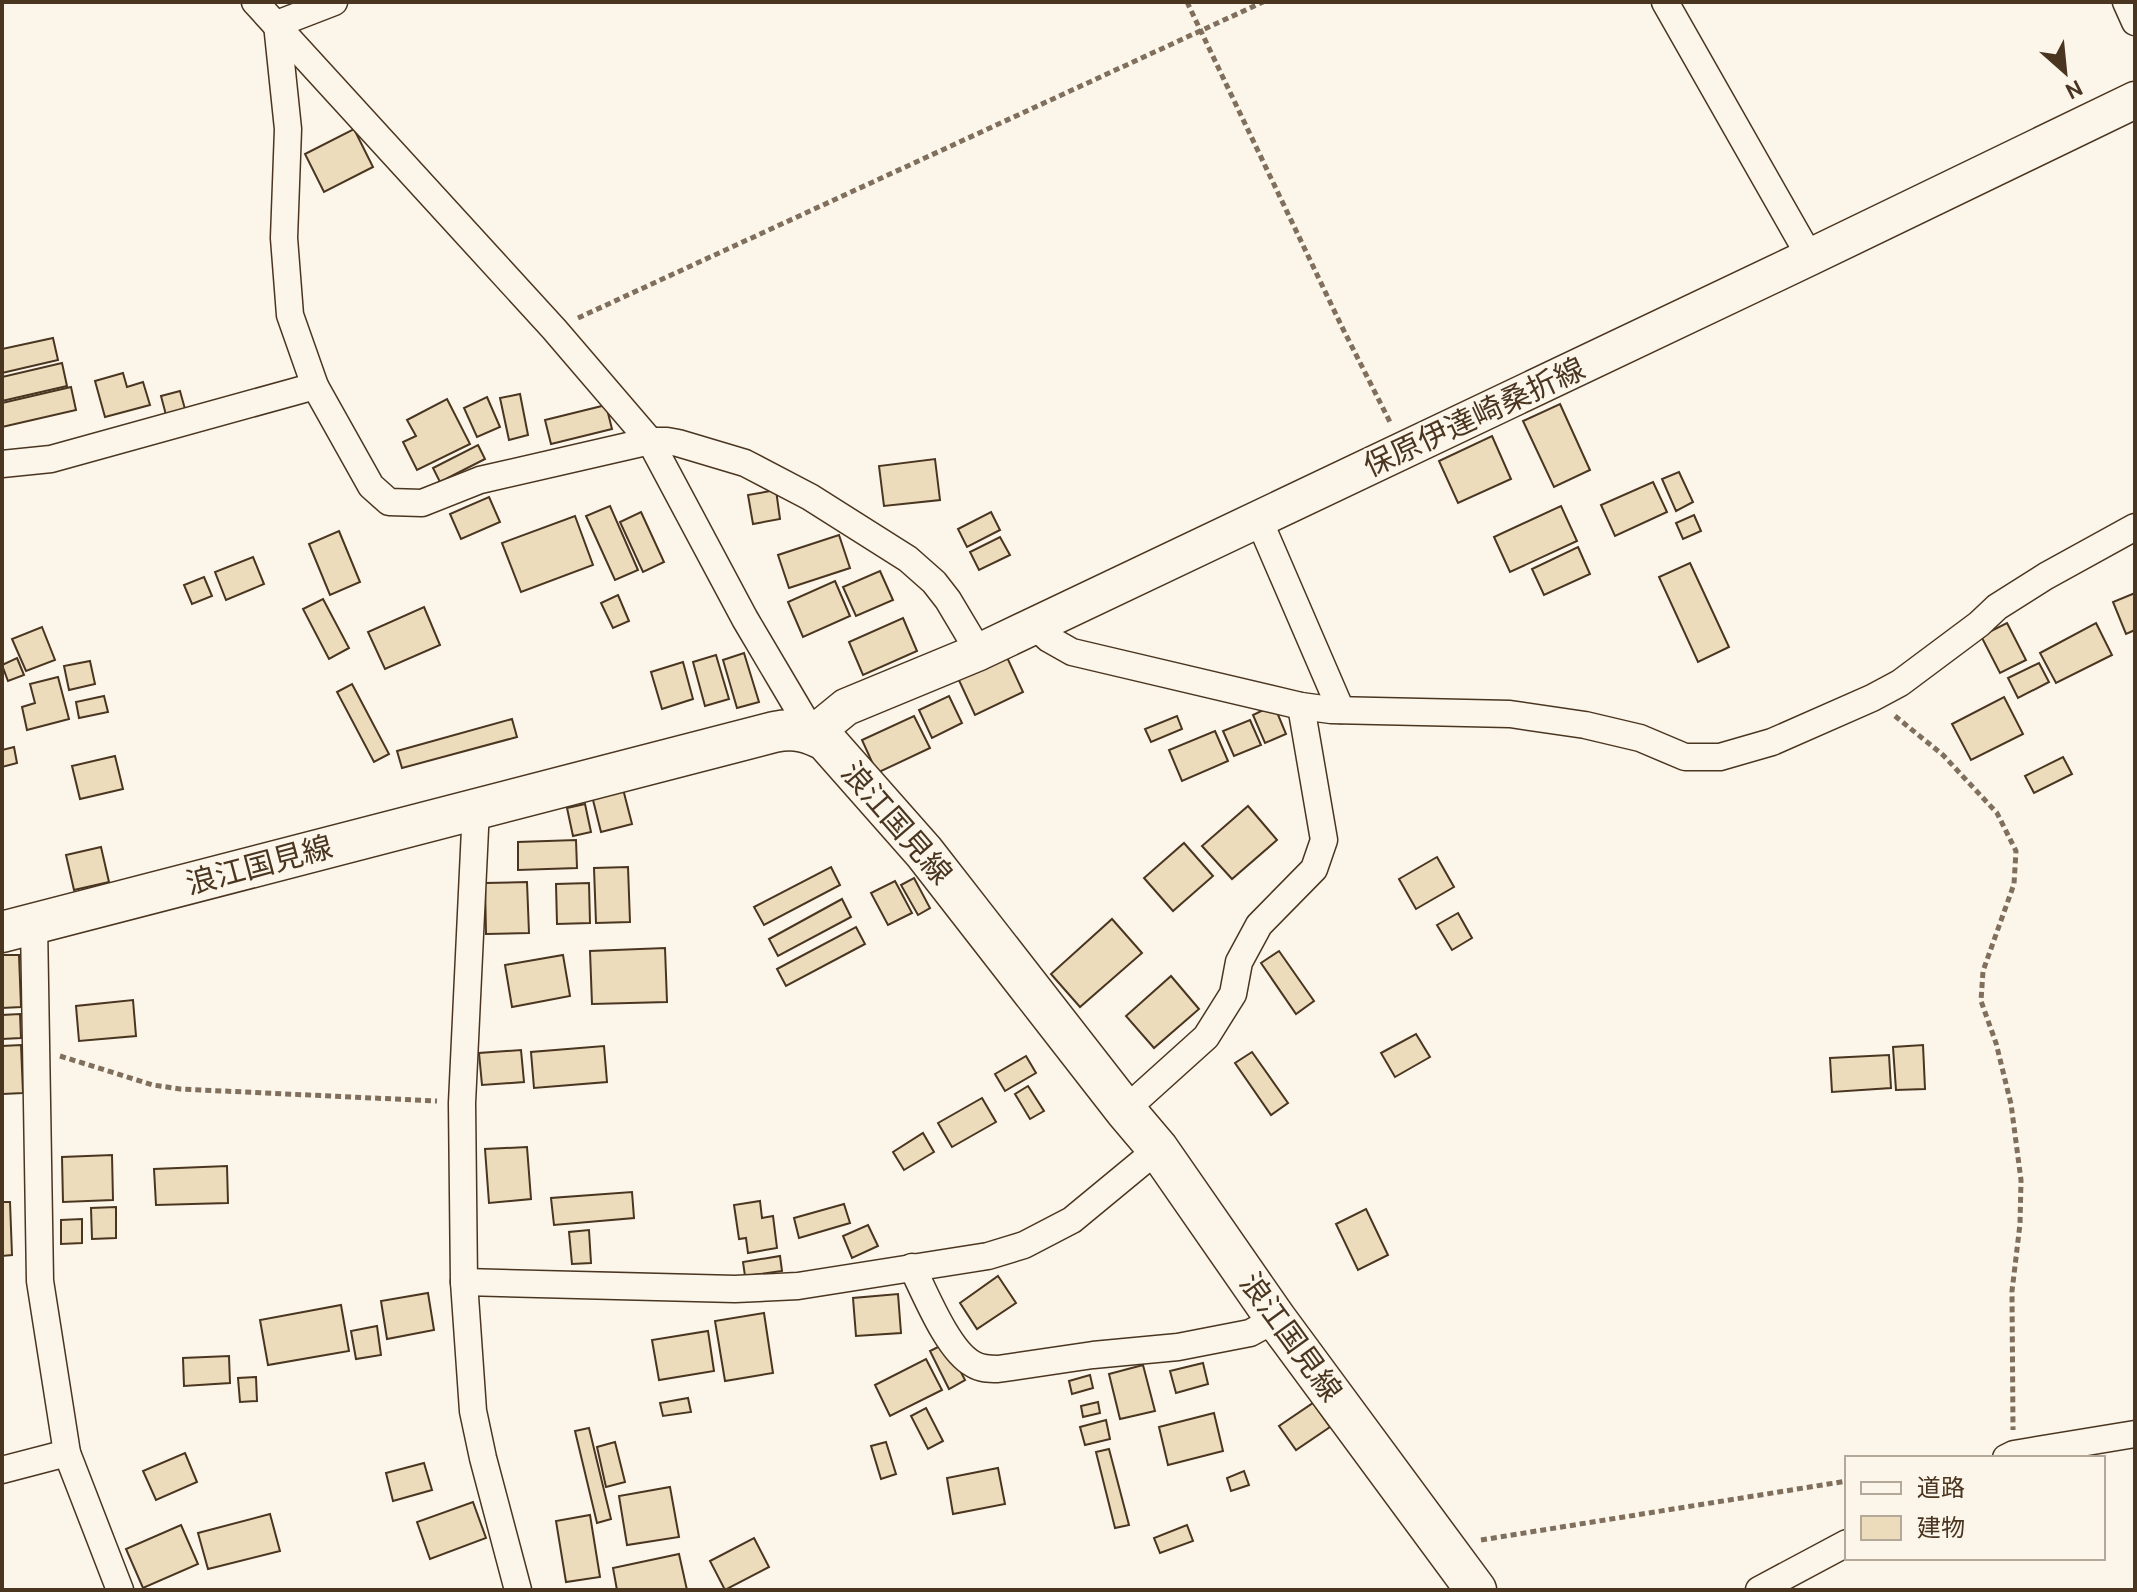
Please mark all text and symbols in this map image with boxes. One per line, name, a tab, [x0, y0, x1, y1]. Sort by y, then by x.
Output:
north arrow	[2025, 32, 2105, 112]
text: N	[2061, 74, 2087, 105]
street label: 保原伊達崎桑折線	[1357, 350, 1591, 484]
street label: 浪江国見線	[834, 754, 960, 892]
street label: 浪江国見線	[182, 828, 336, 902]
street label: 浪江国見線	[1232, 1265, 1350, 1409]
legend	[1845, 1456, 2105, 1560]
text: 道路	[1917, 1473, 1965, 1502]
text: 建物	[1917, 1513, 1965, 1542]

